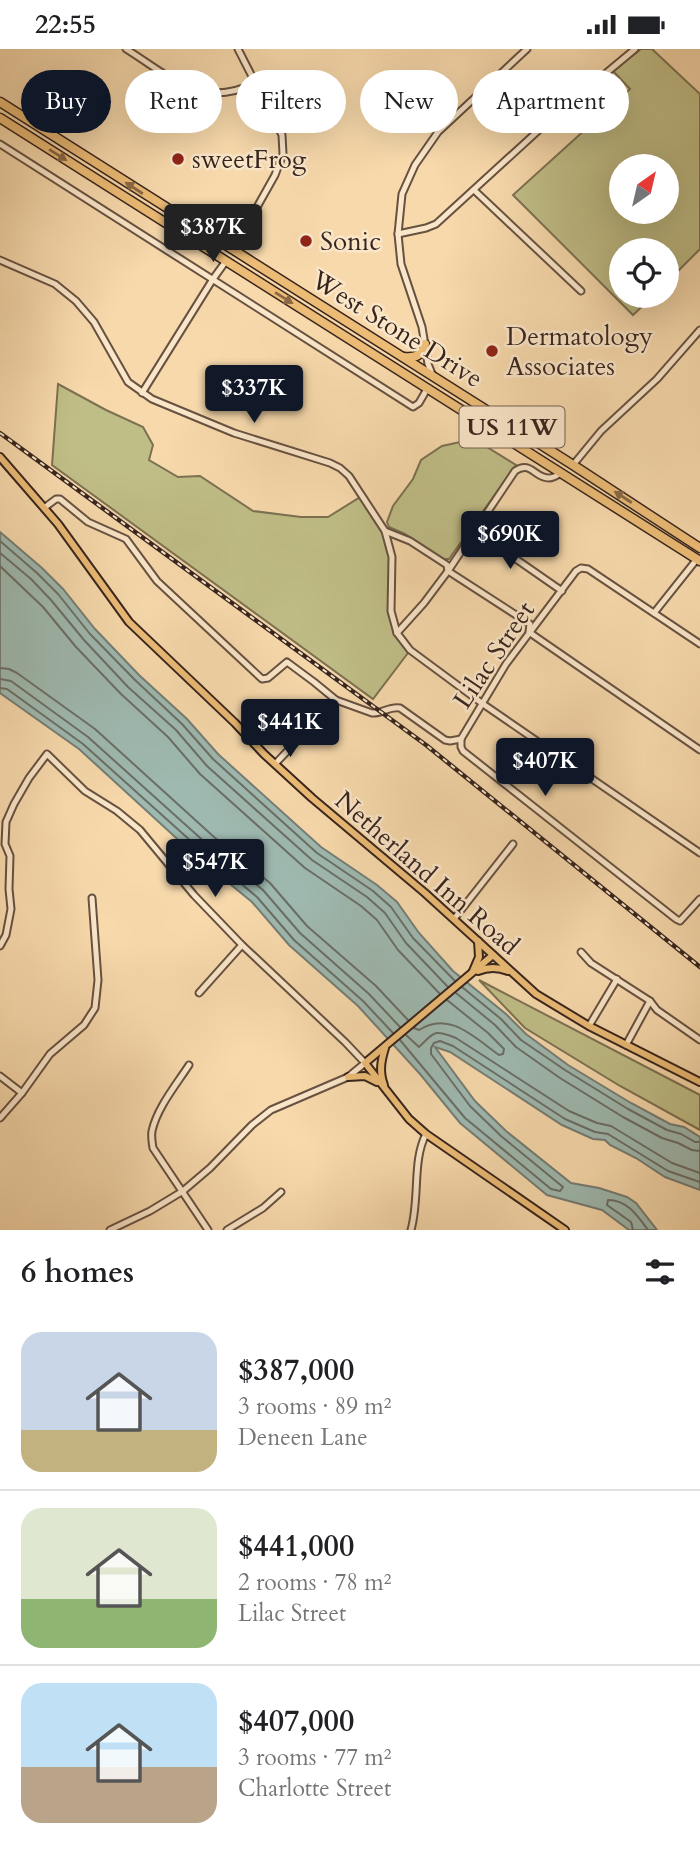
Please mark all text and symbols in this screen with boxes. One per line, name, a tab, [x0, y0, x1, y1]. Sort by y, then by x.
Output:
text: 22:55	[35, 7, 96, 42]
chip: Buy	[21, 70, 111, 133]
chip: Rent	[125, 70, 222, 133]
chip: Filters	[236, 70, 346, 133]
chip: New	[360, 70, 458, 133]
chip: Apartment	[472, 70, 629, 133]
place label: sweetFrog	[192, 142, 307, 177]
one-way arrow	[48, 148, 67, 161]
marker: sweetFrog	[170, 151, 186, 167]
north arrow	[609, 154, 679, 224]
map controls	[609, 154, 679, 308]
one-way arrow	[124, 181, 144, 194]
pin: $387K	[164, 205, 262, 264]
text: $387K	[180, 211, 246, 242]
place label: Sonic	[320, 224, 381, 259]
marker: Sonic	[298, 233, 314, 249]
button: locate	[609, 238, 679, 308]
street label: West Stone Drive	[304, 262, 489, 396]
one-way arrow	[274, 291, 293, 304]
place label: Dermatology Associates	[506, 319, 653, 384]
marker: Dermatology Associates	[484, 343, 500, 359]
pin: $337K	[205, 365, 303, 425]
text: $337K	[221, 372, 287, 403]
road number: US 11W	[460, 407, 564, 447]
one-way arrow	[613, 491, 632, 504]
pin: $690K	[461, 511, 559, 571]
text: $690K	[477, 518, 543, 549]
street label: Lilac Street	[445, 595, 543, 715]
pin: $441K	[241, 699, 339, 759]
text: $441K	[257, 706, 323, 737]
pin: $407K	[496, 739, 594, 798]
text: $407K	[512, 745, 578, 776]
street label: Netherland Inn Road	[327, 783, 527, 963]
pin: $547K	[166, 839, 264, 899]
text: $547K	[182, 846, 248, 877]
text: 6 homes	[21, 1252, 134, 1293]
icon: filters	[641, 1253, 679, 1291]
text: $387,000	[238, 1350, 354, 1391]
icon: home	[77, 1360, 161, 1444]
text: 3 rooms · 89 m²	[238, 1391, 391, 1422]
text: Deneen Lane	[238, 1422, 368, 1453]
text: $441,000	[238, 1526, 354, 1567]
icon: home	[77, 1536, 161, 1620]
text: 2 rooms · 78 m²	[238, 1567, 391, 1598]
text: Lilac Street	[238, 1598, 346, 1629]
text: $407,000	[238, 1701, 354, 1742]
icon: home	[77, 1711, 161, 1795]
text: 3 rooms · 77 m²	[238, 1742, 391, 1773]
text: Charlotte Street	[238, 1773, 391, 1804]

